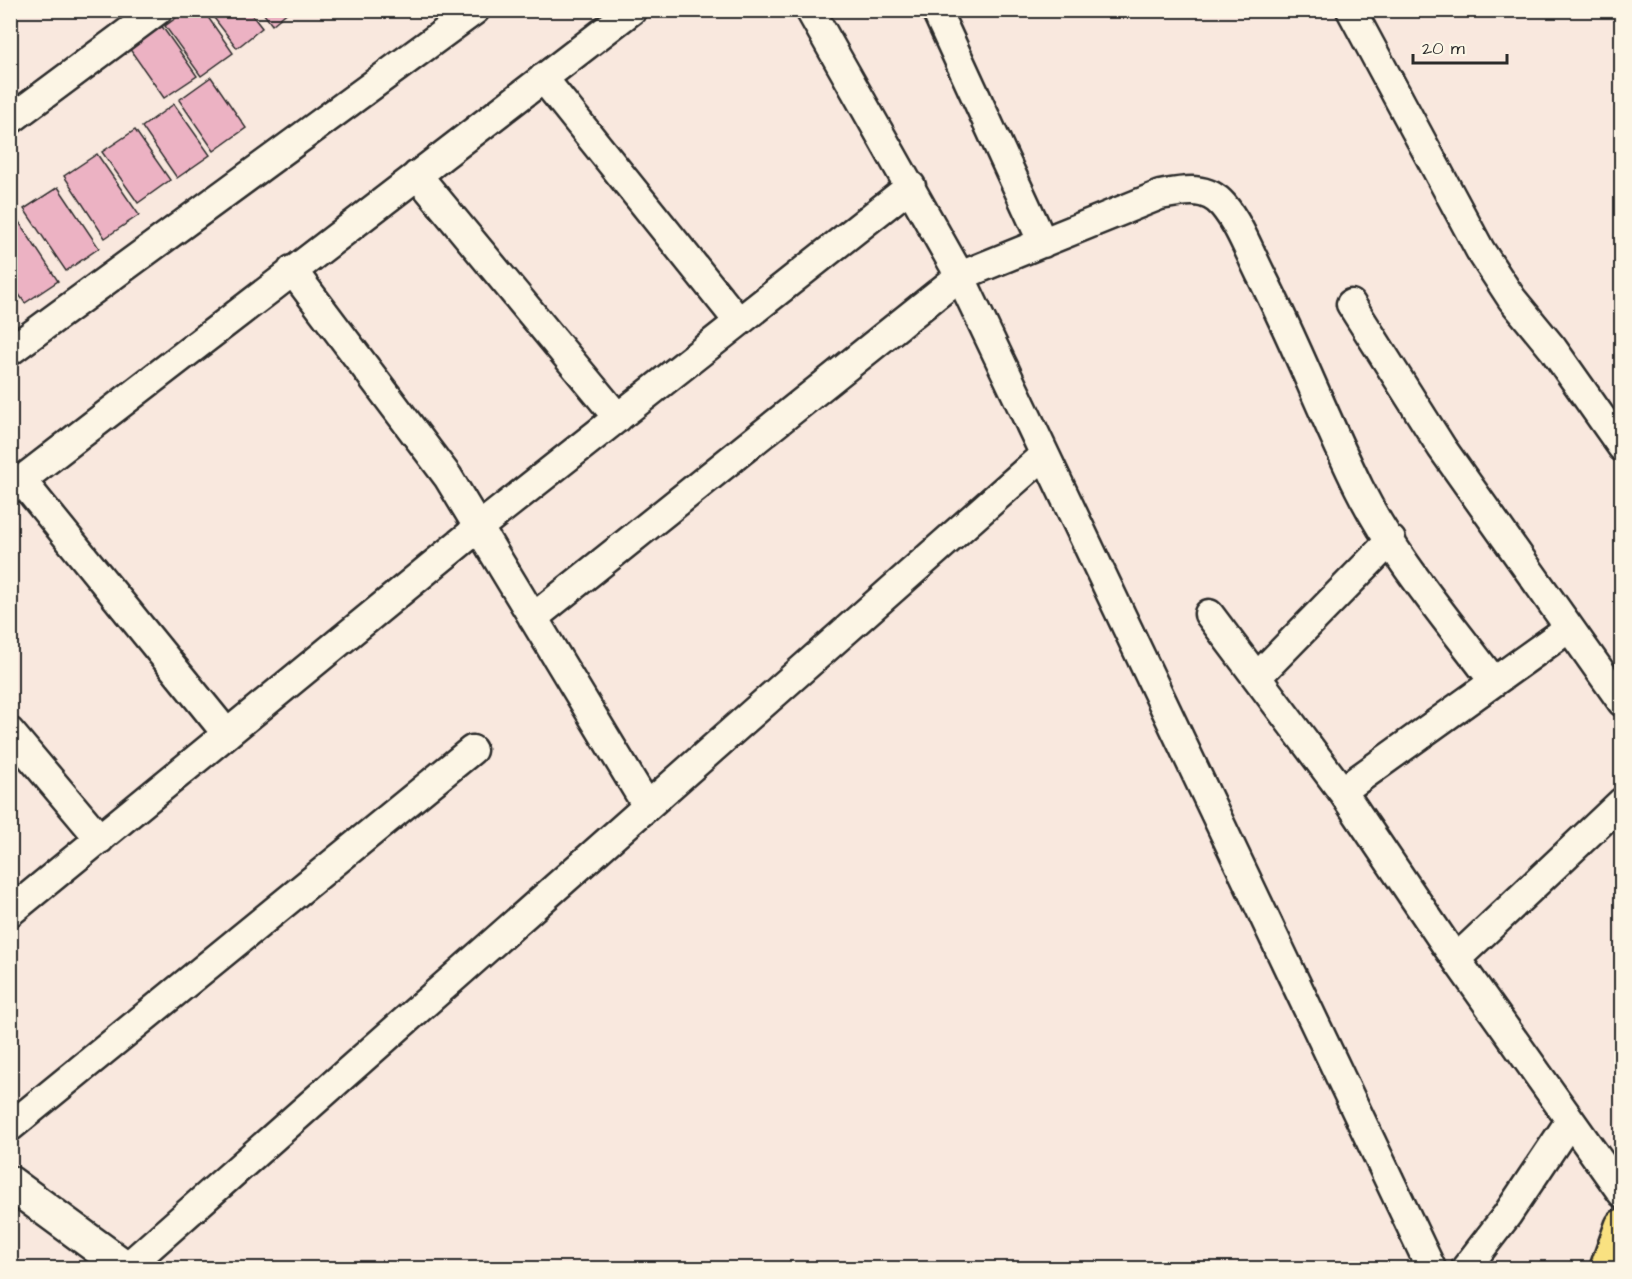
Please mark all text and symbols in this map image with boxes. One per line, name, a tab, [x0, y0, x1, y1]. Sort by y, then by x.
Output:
scale bar	[1413, 27, 1508, 65]
text: 20 m	[1422, 36, 1465, 61]

